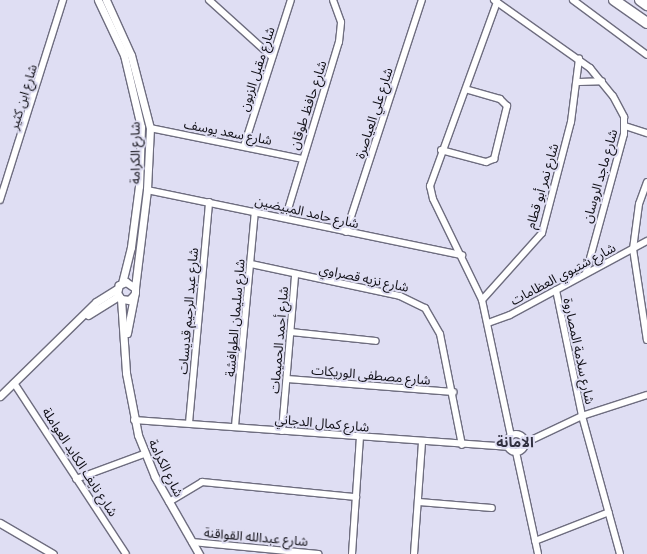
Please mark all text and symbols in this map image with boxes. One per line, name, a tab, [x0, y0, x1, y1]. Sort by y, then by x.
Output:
street label: شارع مقبل الزبون	[236, 25, 278, 113]
street label: شارع حافظ طوقان	[286, 59, 330, 151]
street label: شارع ابن كثير	[6, 62, 40, 132]
street label: شارع علي العياصرة	[352, 66, 396, 160]
street label: شارع سعد يوسف	[183, 116, 273, 148]
street label: شارع الكرامة	[127, 122, 143, 184]
street label: شارع ماجد الروسان	[579, 127, 621, 225]
street label: شارع نمر أبو قطام	[522, 142, 562, 230]
street label: شارع حامد المبيضين	[253, 192, 361, 232]
street label: شارع شتيوي العظامات	[508, 240, 618, 308]
street label: شارع عبد الرحيم قديسات	[175, 247, 201, 375]
street label: شارع سليمان الطوافشة	[222, 258, 248, 378]
street label: شارع نزيه قصراوي	[318, 261, 410, 295]
street label: شارع أحمد الحميمات	[267, 286, 291, 394]
street label: شارع سلامة المصاروة	[560, 296, 598, 406]
street label: شارع مصطفى الوريكات	[311, 362, 431, 388]
street label: شارع نايف الكايد العواملة	[39, 405, 121, 519]
street label: شارع كمال الدجاني	[274, 411, 370, 435]
district label: الامانة	[496, 434, 534, 450]
street label: شارع الكرامة	[145, 437, 187, 499]
street label: شارع عبدالله القواقنة	[203, 525, 309, 549]

